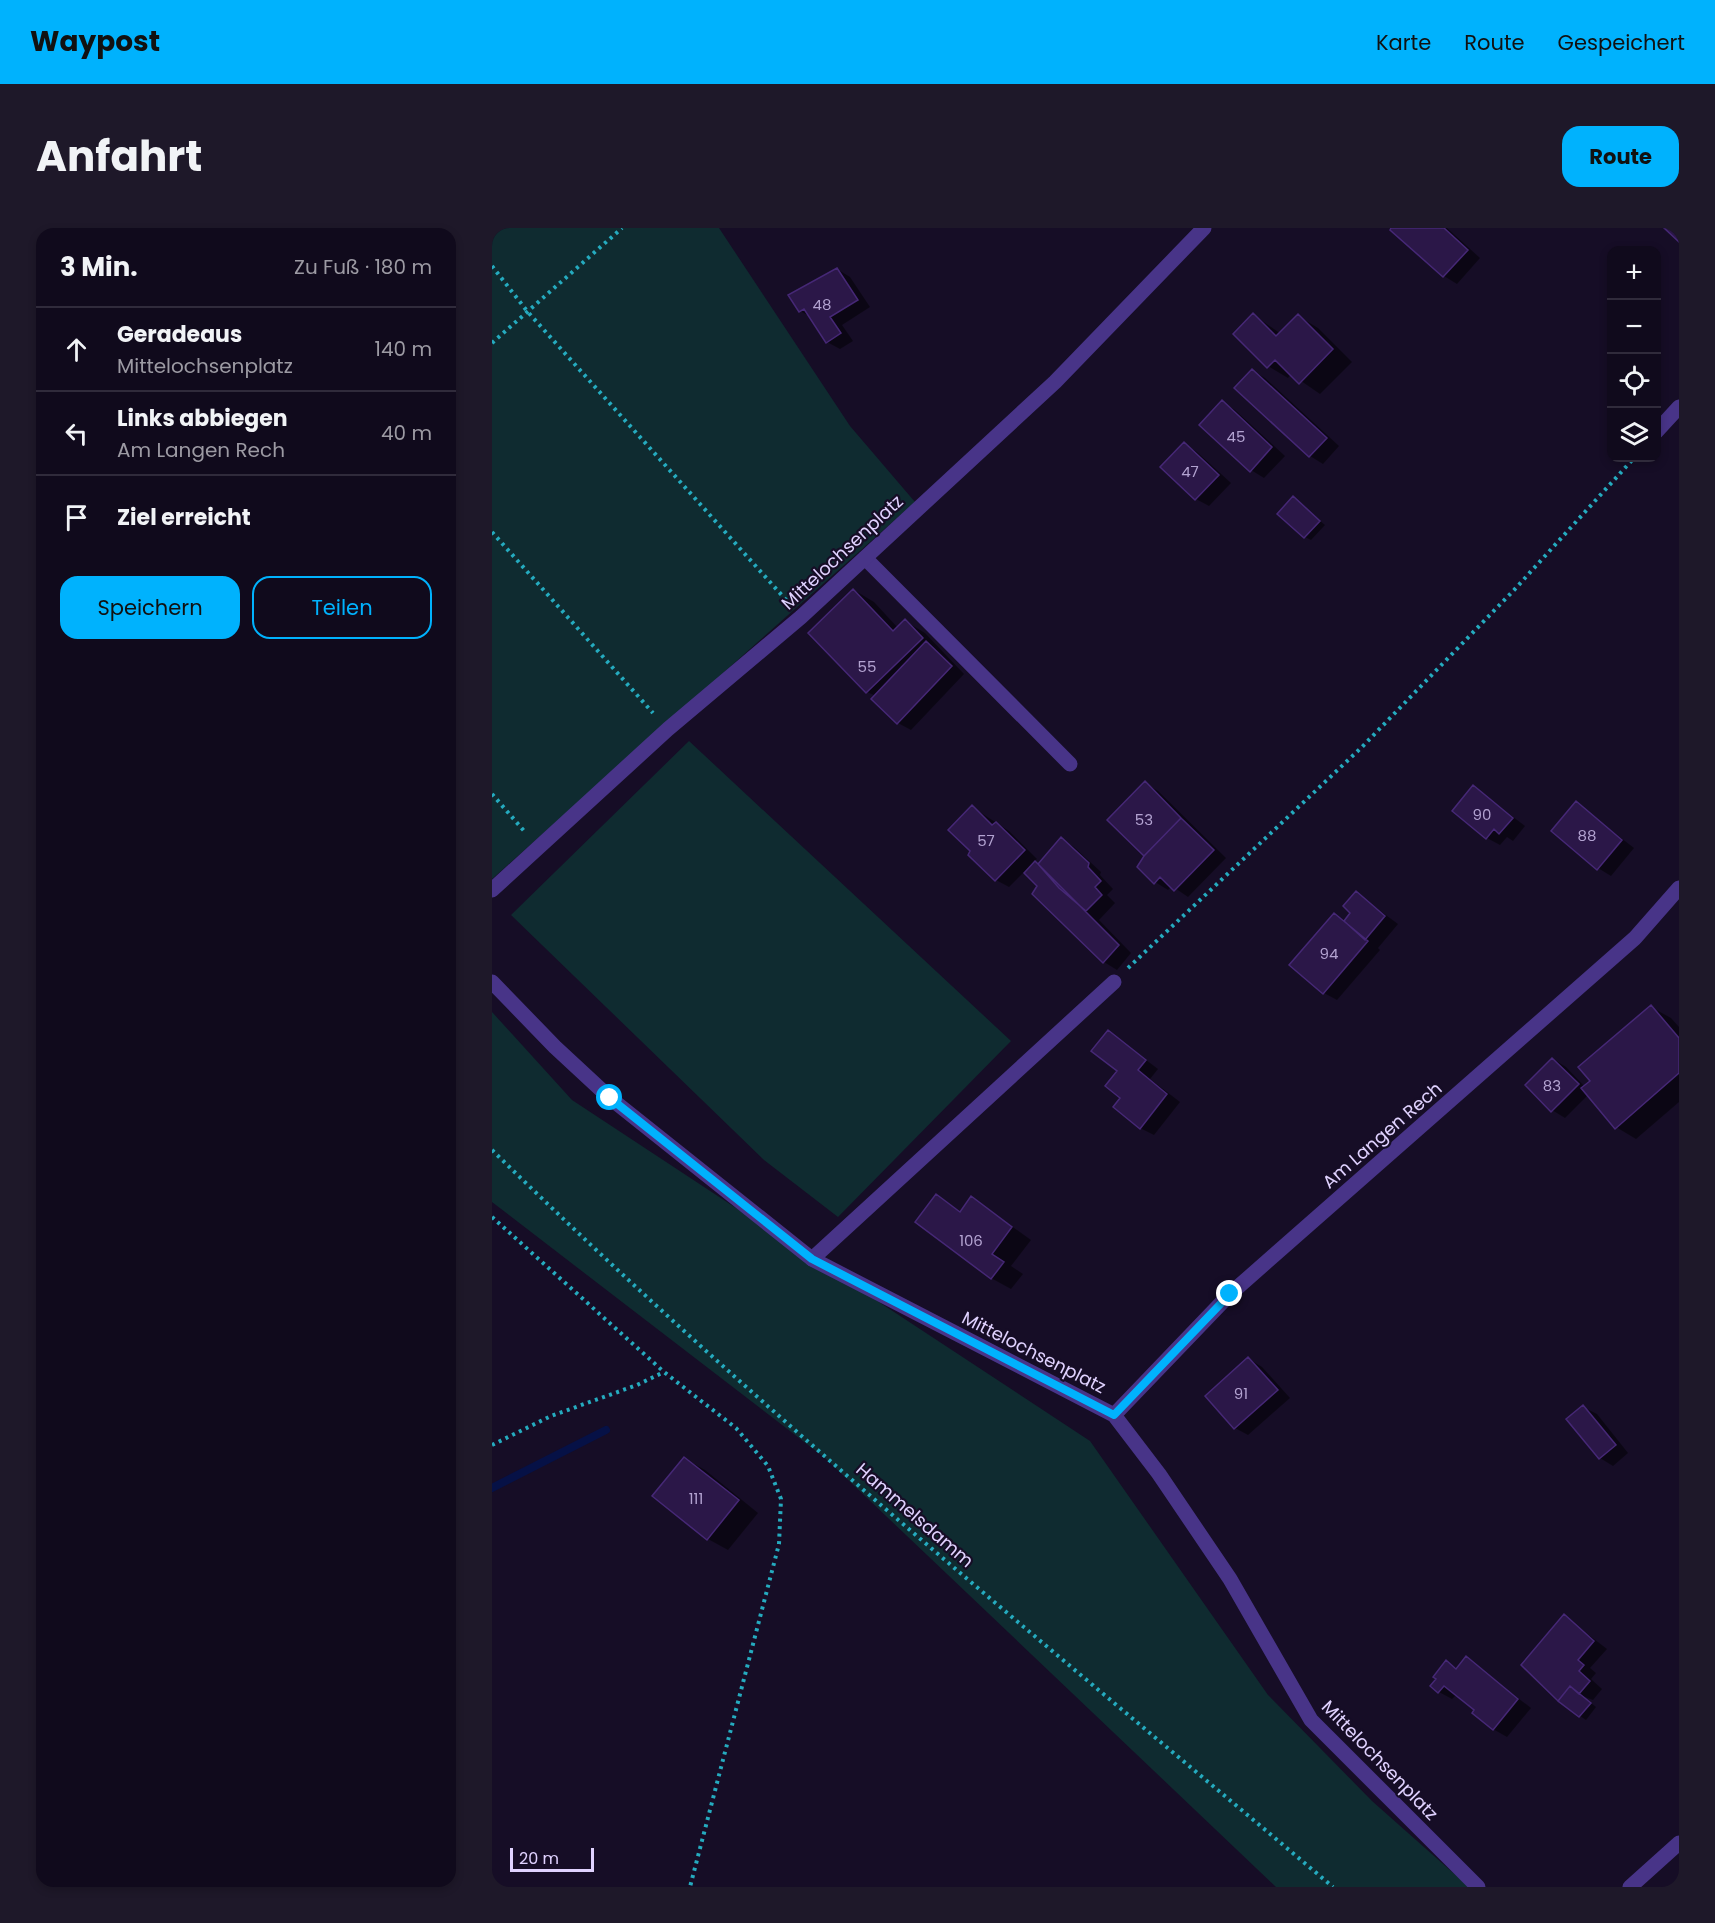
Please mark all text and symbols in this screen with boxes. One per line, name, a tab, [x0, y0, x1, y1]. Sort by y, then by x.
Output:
text: Waypost	[30, 22, 160, 61]
text: Karte	[1376, 28, 1431, 57]
text: Route	[1464, 28, 1525, 57]
text: Gespeichert	[1558, 28, 1685, 57]
button: Route	[1562, 126, 1679, 187]
text: Anfahrt	[36, 127, 202, 186]
map controls	[1607, 246, 1661, 462]
button: +	[1607, 246, 1661, 300]
text: 3 Min.	[60, 249, 138, 285]
text: Zu Fuß · 180 m	[294, 253, 432, 281]
house number: 48	[813, 294, 831, 315]
button: −	[1607, 300, 1661, 354]
text: Geradeaus	[117, 319, 242, 350]
icon: ahead	[60, 333, 93, 366]
text: 140 m	[375, 335, 432, 363]
text: Mittelochsenplatz	[117, 352, 293, 380]
button: locate	[1607, 354, 1661, 408]
text: Links abbiegen	[117, 403, 288, 434]
button: layers	[1607, 408, 1661, 462]
icon: left	[60, 417, 93, 450]
text: 40 m	[381, 419, 432, 447]
house number: 45	[1227, 426, 1245, 447]
text: Am Langen Rech	[117, 436, 285, 464]
house number: 47	[1181, 461, 1199, 482]
street label: Mittelochsenplatz	[776, 489, 908, 615]
icon: arrive	[60, 501, 93, 534]
text: Ziel erreicht	[117, 502, 251, 533]
button: Speichern	[60, 576, 240, 639]
button: Teilen	[252, 576, 432, 639]
house number: 55	[858, 656, 876, 677]
house number: 90	[1473, 804, 1491, 825]
house number: 53	[1135, 809, 1153, 830]
house number: 88	[1578, 825, 1596, 846]
house number: 57	[977, 830, 995, 851]
house number: 94	[1320, 943, 1338, 964]
house number: 83	[1543, 1075, 1561, 1096]
street label: Am Langen Rech	[1317, 1076, 1447, 1194]
route start	[596, 1084, 622, 1110]
house number: 106	[959, 1230, 983, 1251]
route end	[1216, 1280, 1242, 1306]
street label: Mittelochsenplatz	[958, 1305, 1110, 1399]
house number: 91	[1234, 1383, 1248, 1404]
street label: Hammelsdamm	[851, 1457, 979, 1573]
house number: 111	[689, 1488, 703, 1509]
street label: Mittelochsenplatz	[1316, 1694, 1444, 1826]
scale bar	[510, 1845, 594, 1872]
text: 20 m	[519, 1847, 559, 1870]

